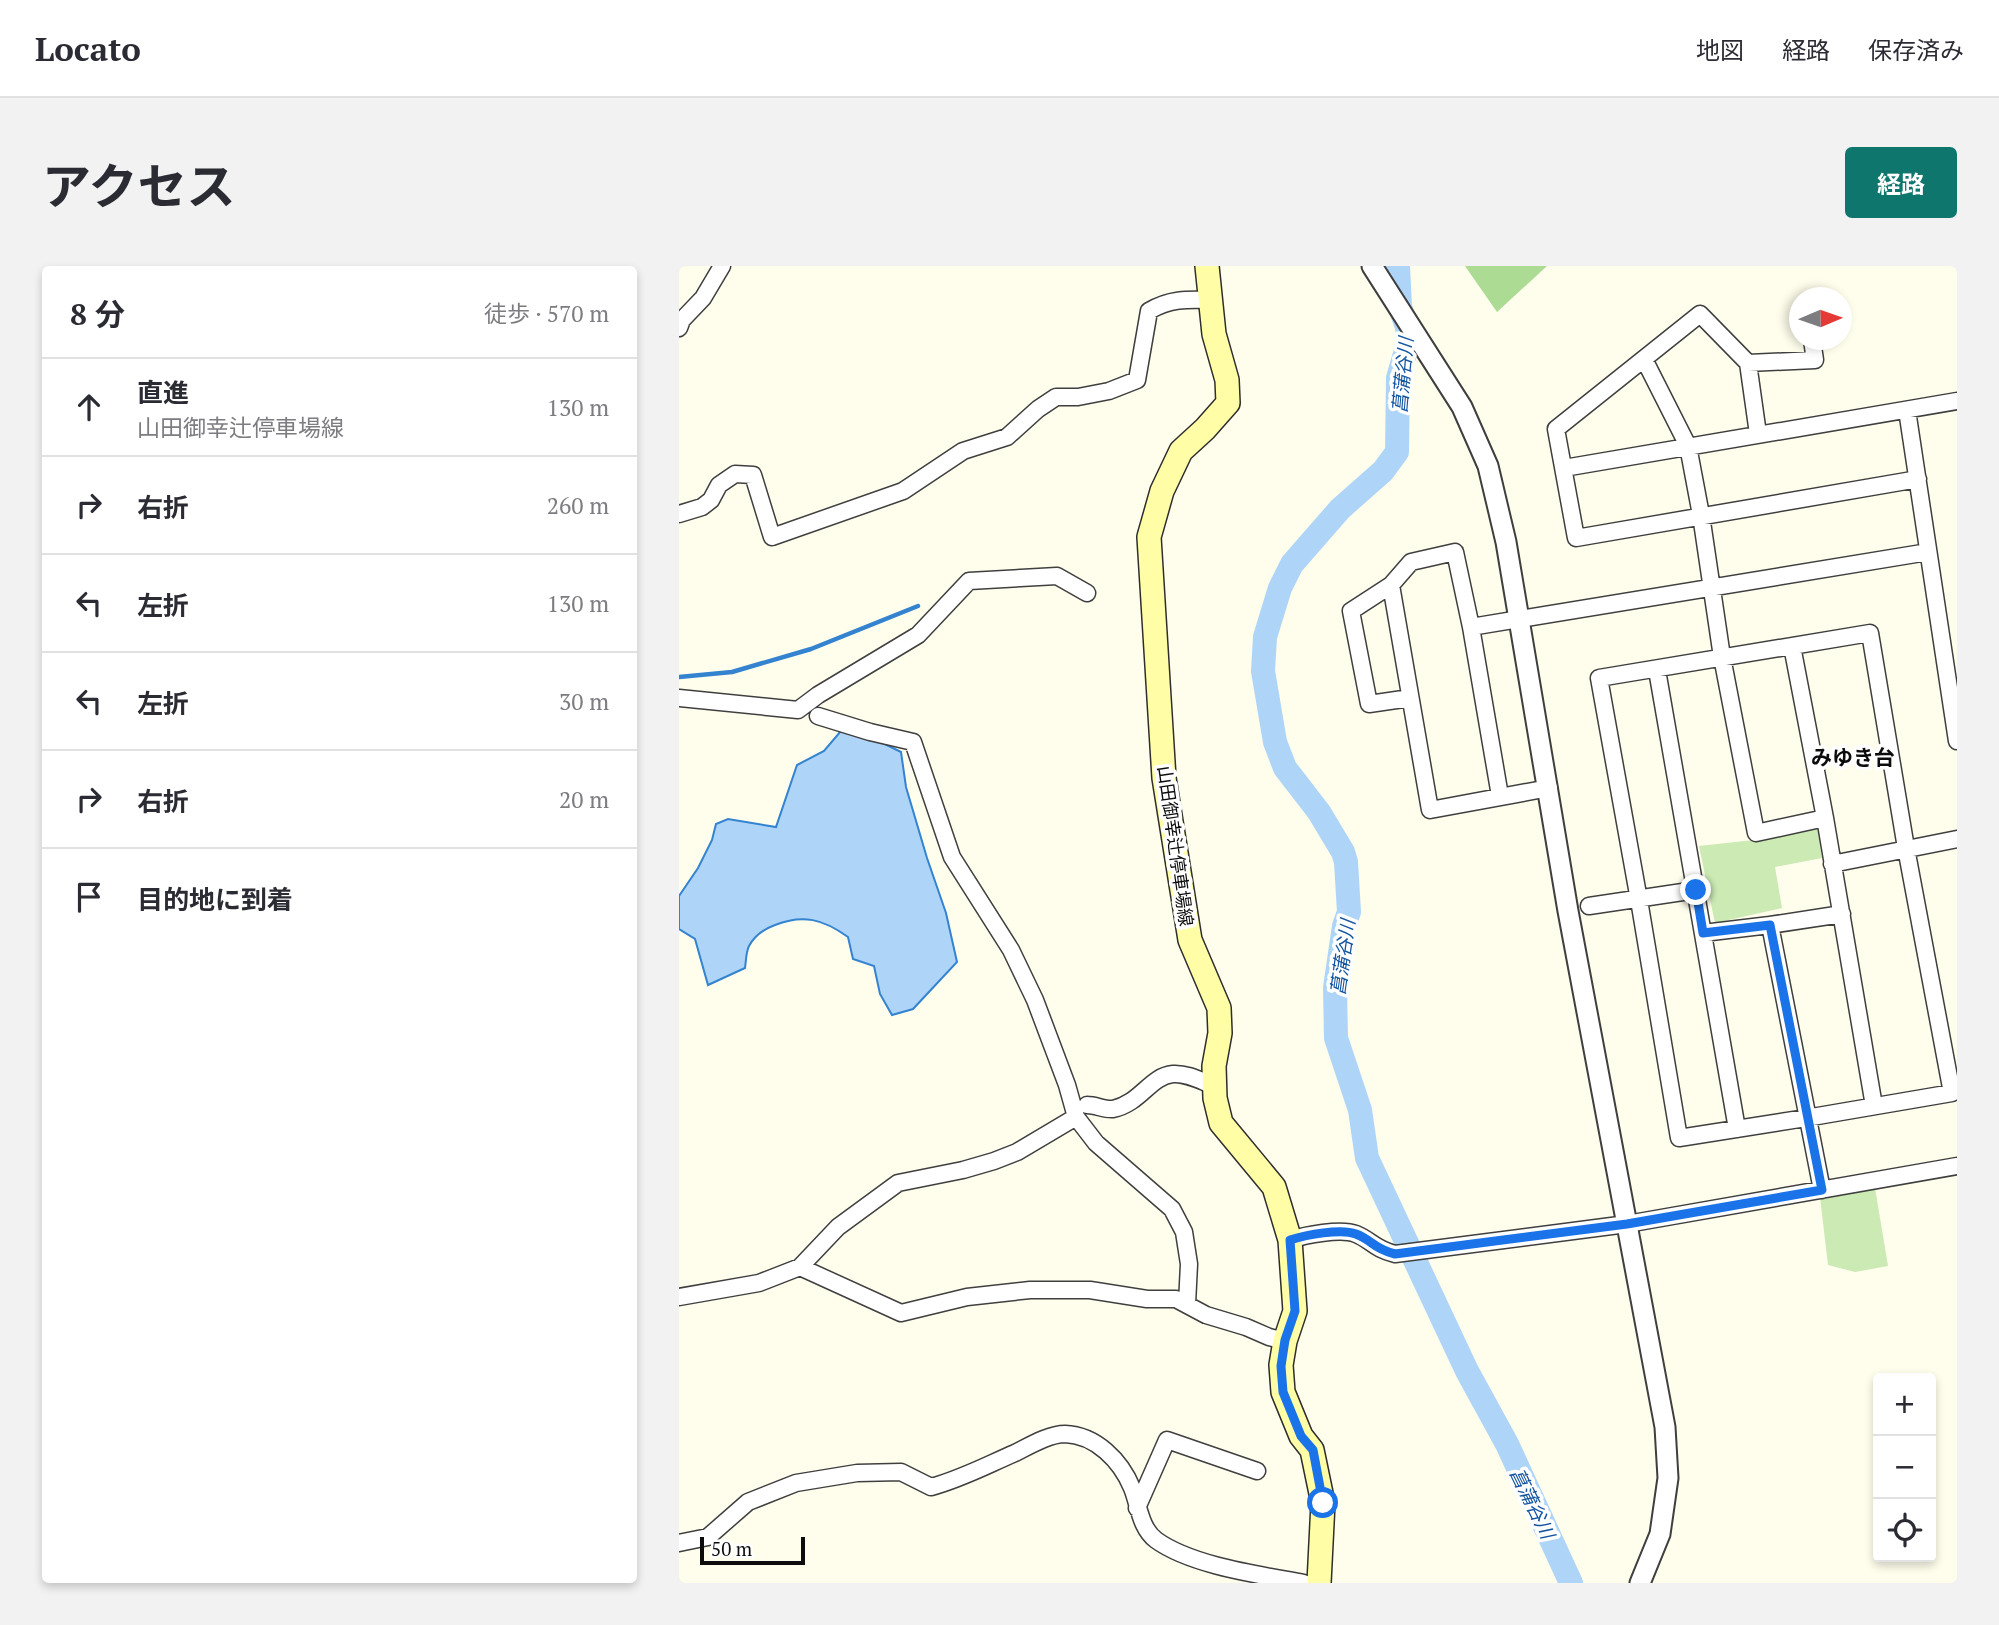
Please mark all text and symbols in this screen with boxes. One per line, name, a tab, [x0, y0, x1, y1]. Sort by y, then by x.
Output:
text: Locato	[35, 27, 141, 70]
text: 地図	[1696, 34, 1744, 66]
text: 経路	[1782, 34, 1830, 66]
text: 保存済み	[1868, 34, 1964, 66]
button: 経路	[1845, 147, 1957, 218]
text: アクセス	[42, 153, 236, 218]
north arrow	[1789, 287, 1852, 350]
text: 8 分	[70, 294, 125, 334]
text: 徒歩 · 570 m	[484, 298, 609, 329]
water label: 菖蒲谷川	[1386, 334, 1418, 414]
text: 直進	[137, 375, 189, 409]
icon: ahead	[70, 388, 108, 426]
text: 130 m	[547, 392, 609, 423]
text: 山田御幸辻停車場線	[137, 412, 344, 443]
icon: right	[70, 486, 108, 524]
text: 右折	[137, 490, 189, 524]
text: 260 m	[547, 490, 609, 521]
icon: left	[70, 584, 108, 622]
text: 左折	[137, 588, 189, 622]
text: 130 m	[547, 588, 609, 619]
icon: left	[70, 682, 108, 720]
text: 左折	[137, 686, 189, 720]
text: 30 m	[559, 686, 609, 717]
district label: みゆき台	[1811, 743, 1895, 771]
street label: 山田御幸辻停車場線	[1153, 764, 1199, 928]
icon: right	[70, 780, 108, 818]
text: 右折	[137, 784, 189, 818]
text: 20 m	[559, 784, 609, 815]
route end	[1680, 874, 1711, 905]
icon: arrive	[70, 878, 108, 916]
text: 目的地に到着	[137, 882, 293, 916]
water label: 菖蒲谷川	[1324, 916, 1360, 996]
map controls	[1873, 1373, 1936, 1562]
button: +	[1873, 1373, 1936, 1436]
button: −	[1873, 1436, 1936, 1499]
water label: 菖蒲谷川	[1505, 1463, 1562, 1544]
route start	[1307, 1487, 1338, 1518]
button: locate	[1873, 1499, 1936, 1562]
scale bar	[700, 1534, 805, 1566]
text: 50 m	[711, 1536, 752, 1561]

